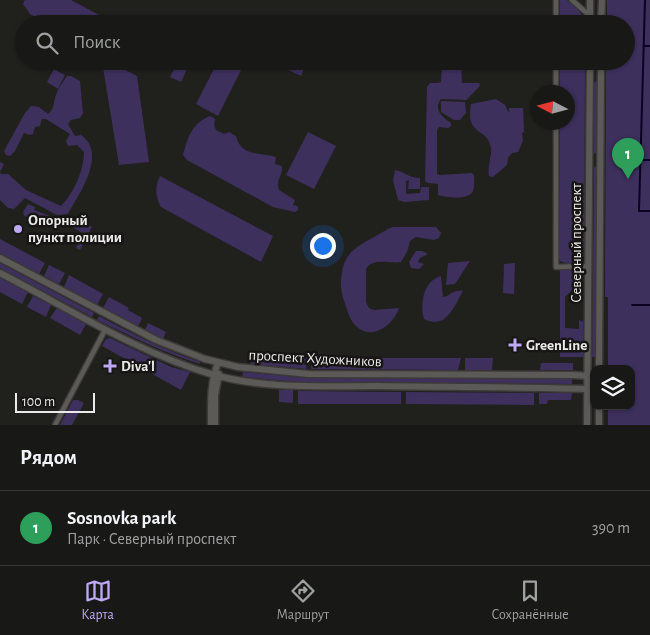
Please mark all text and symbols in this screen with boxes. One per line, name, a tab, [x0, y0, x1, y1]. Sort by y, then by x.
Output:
search box	[15, 15, 635, 70]
icon: search	[33, 29, 61, 57]
text: Поиск	[73, 33, 120, 52]
north arrow	[530, 85, 575, 130]
pin: 1	[612, 138, 644, 179]
street label: Северный проспект	[569, 183, 584, 303]
place label: Опорный пункт полиции	[28, 213, 122, 245]
marker: Опорный пункт полиции	[12, 223, 24, 235]
your location	[310, 233, 336, 259]
marker: GreenLine	[508, 338, 522, 352]
place label: GreenLine	[526, 338, 587, 353]
street label: проспект Художников	[248, 348, 382, 369]
marker: Diva'l	[103, 359, 117, 373]
place label: Diva'l	[121, 359, 155, 374]
map controls	[590, 365, 635, 410]
button: layers	[590, 365, 635, 410]
scale bar	[15, 390, 95, 413]
text: 100 m	[22, 395, 55, 409]
text: Рядом	[20, 447, 77, 468]
text: Sosnovka park	[67, 509, 176, 528]
text: 1	[33, 520, 39, 536]
text: 390 m	[592, 520, 630, 536]
text: Парк · Северный проспект	[67, 531, 236, 547]
tab: Карта	[81, 577, 114, 624]
tab: Маршрут	[276, 577, 329, 624]
tab: Сохранённые	[491, 577, 569, 624]

